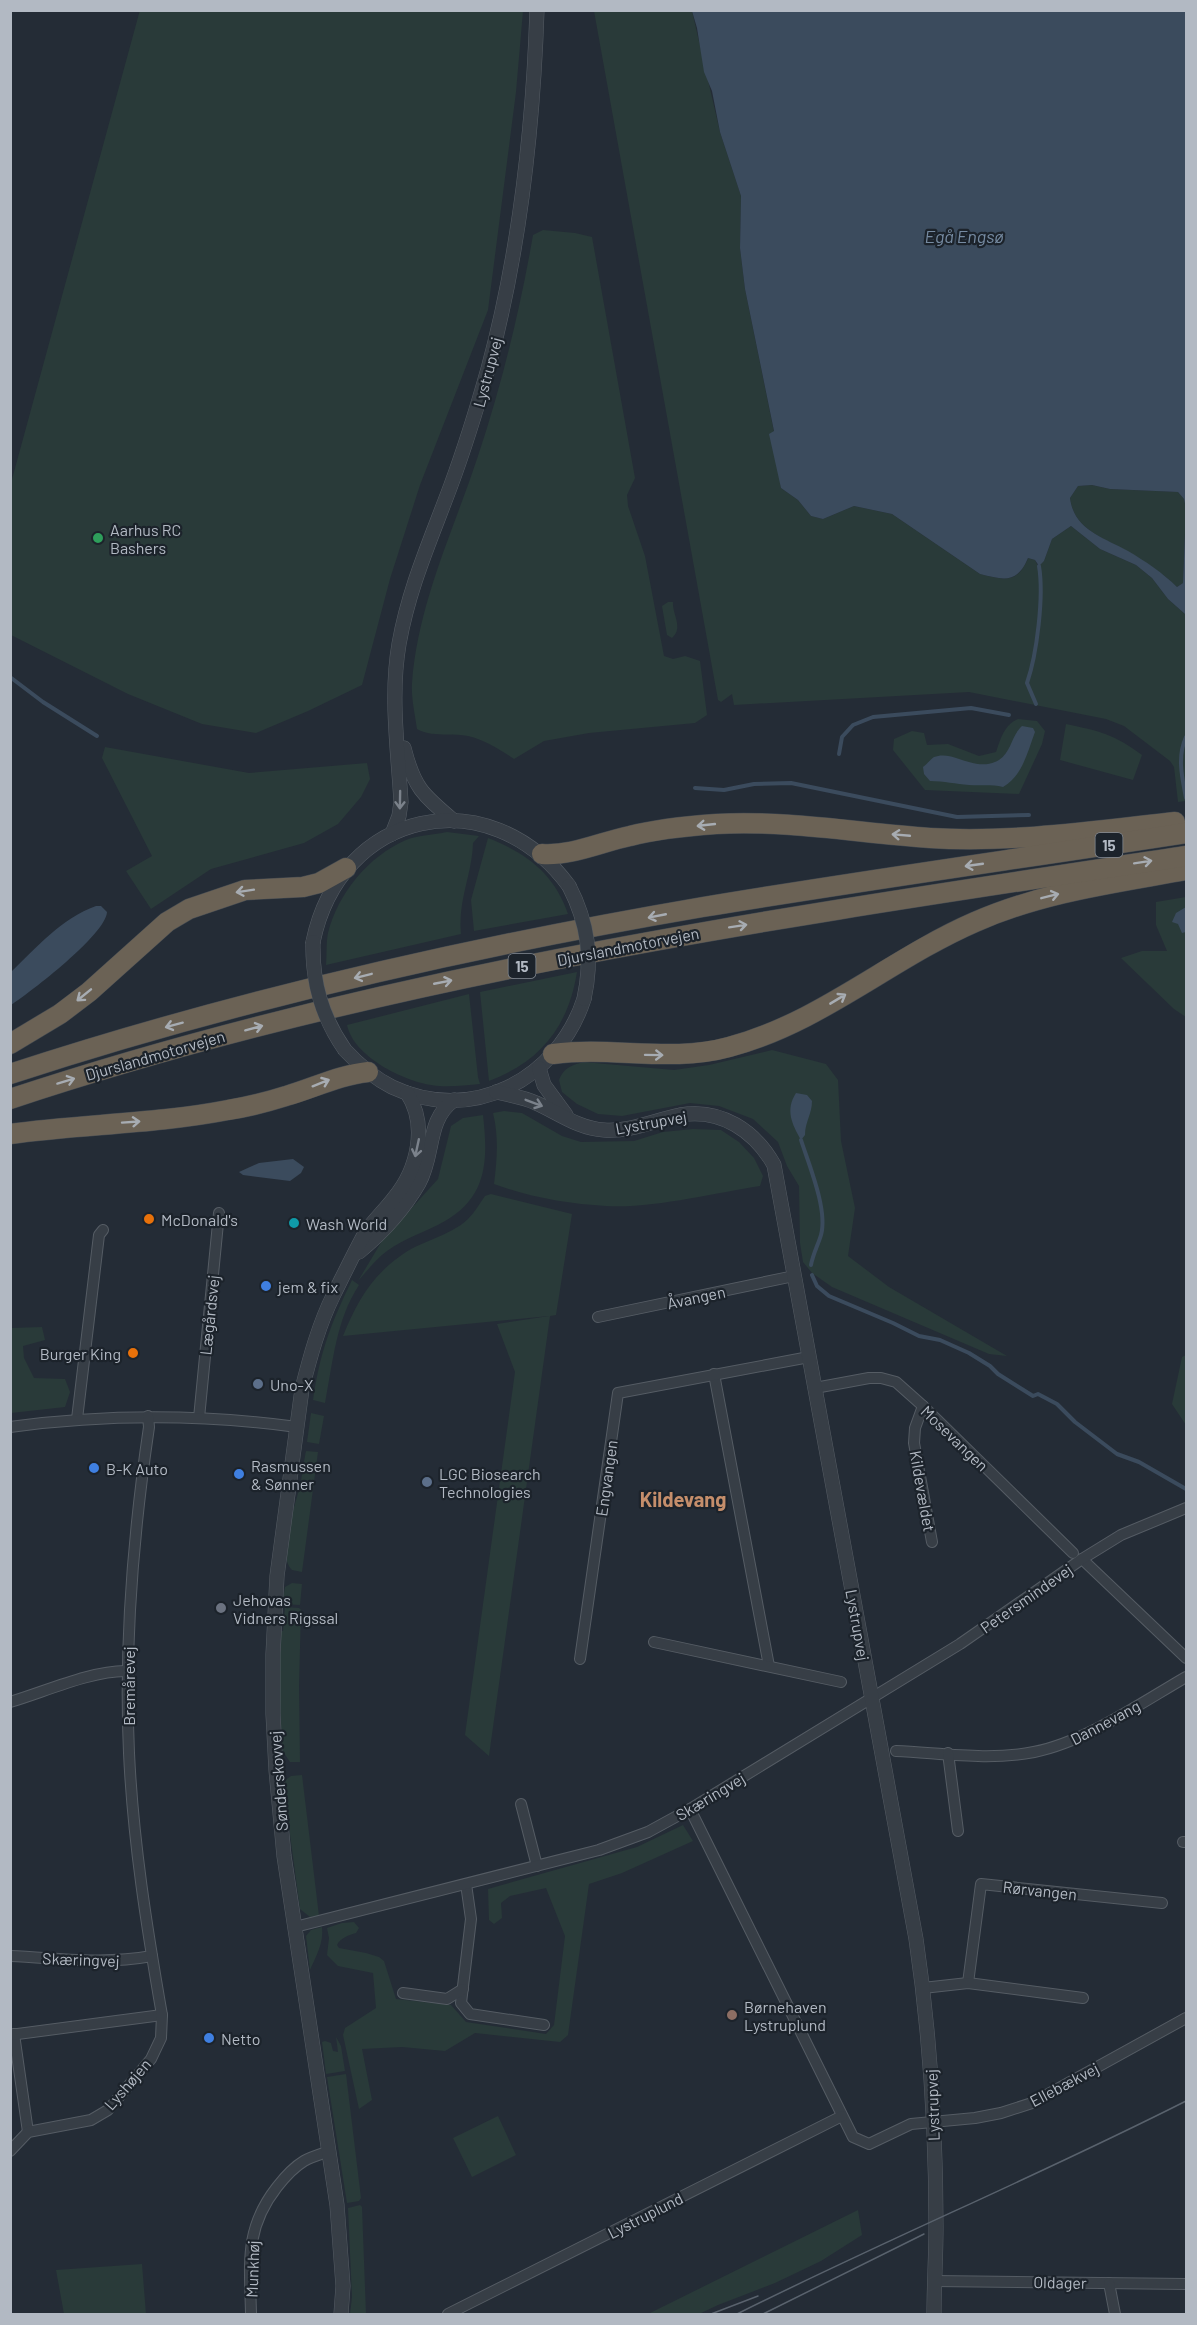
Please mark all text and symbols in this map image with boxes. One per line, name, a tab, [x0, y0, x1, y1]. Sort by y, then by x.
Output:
water label: Egå Engsø	[924, 225, 1004, 247]
street label: Lystrupvej	[468, 335, 506, 409]
place label: Aarhus RC Bashers	[110, 520, 181, 557]
marker: Aarhus RC Bashers	[91, 531, 105, 545]
one-way arrow	[394, 789, 406, 809]
one-way arrow	[697, 820, 717, 831]
one-way arrow	[891, 829, 911, 840]
road number: 15	[1096, 833, 1122, 857]
one-way arrow	[1133, 857, 1152, 868]
one-way arrow	[965, 860, 984, 871]
one-way arrow	[236, 885, 256, 896]
one-way arrow	[1040, 890, 1059, 902]
one-way arrow	[648, 911, 667, 922]
one-way arrow	[728, 920, 747, 931]
street label: Djurslandmotorvejen	[555, 923, 701, 969]
road number: 15	[508, 954, 536, 978]
one-way arrow	[354, 971, 373, 982]
one-way arrow	[433, 976, 452, 987]
one-way arrow	[77, 988, 93, 1001]
one-way arrow	[829, 993, 846, 1005]
one-way arrow	[165, 1020, 184, 1032]
one-way arrow	[244, 1021, 263, 1033]
street label: Djurslandmotorvejen	[83, 1026, 227, 1084]
one-way arrow	[643, 1049, 663, 1061]
one-way arrow	[56, 1075, 75, 1086]
one-way arrow	[312, 1077, 330, 1088]
one-way arrow	[524, 1098, 543, 1109]
street label: Lystrupvej	[614, 1106, 688, 1138]
one-way arrow	[121, 1116, 141, 1127]
one-way arrow	[411, 1138, 422, 1157]
place label: McDonald's	[161, 1210, 238, 1229]
marker: McDonald's	[142, 1212, 156, 1226]
place label: Wash World	[306, 1214, 387, 1233]
marker: Wash World	[287, 1216, 301, 1230]
street label: Lægårdsvej	[195, 1274, 223, 1356]
place label: jem & fix	[277, 1277, 338, 1296]
marker: jem & fix	[259, 1279, 273, 1293]
street label: Åvangen	[665, 1282, 727, 1312]
place label: Burger King	[40, 1344, 121, 1363]
marker: Burger King	[126, 1346, 140, 1360]
place label: Uno-X	[270, 1375, 313, 1394]
marker: Uno-X	[251, 1377, 265, 1391]
street label: Mosevangen	[917, 1401, 993, 1475]
street label: Engvangen	[591, 1439, 621, 1517]
street label: Kildevældet	[907, 1449, 939, 1533]
place label: Rasmussen & Sønner	[251, 1456, 331, 1493]
place label: B-K Auto	[106, 1459, 168, 1478]
marker: B-K Auto	[87, 1461, 101, 1475]
place label: LGC Biosearch Technologies	[439, 1464, 541, 1501]
marker: Rasmussen & Sønner	[232, 1467, 246, 1481]
marker: LGC Biosearch Technologies	[420, 1475, 434, 1489]
district label: Kildevang	[640, 1487, 726, 1511]
street label: Petersmindevej	[976, 1559, 1076, 1637]
street label: Lystrupvej	[842, 1588, 874, 1662]
place label: Jehovas Vidners Rigssal	[233, 1590, 338, 1627]
marker: Jehovas Vidners Rigssal	[214, 1601, 228, 1615]
street label: Bremårevej	[119, 1646, 138, 1726]
street label: Dannevang	[1067, 1696, 1143, 1748]
street label: Sønderskovvej	[265, 1730, 291, 1832]
street label: Skæringvej	[672, 1768, 748, 1824]
street label: Rørvangen	[1002, 1877, 1078, 1903]
street label: Skæringvej	[42, 1948, 120, 1970]
place label: Børnehaven Lystruplund	[744, 1997, 827, 2034]
marker: Børnehaven Lystruplund	[725, 2008, 739, 2022]
place label: Netto	[221, 2029, 260, 2048]
marker: Netto	[202, 2031, 216, 2045]
street label: Lyshøjen	[100, 2055, 154, 2113]
street label: Ellebækvej	[1026, 2058, 1102, 2110]
street label: Lystrupvej	[921, 2069, 943, 2141]
street label: Lystruplund	[604, 2188, 686, 2242]
street label: Munkhøj	[242, 2240, 262, 2298]
street label: Oldager	[1033, 2272, 1087, 2292]

